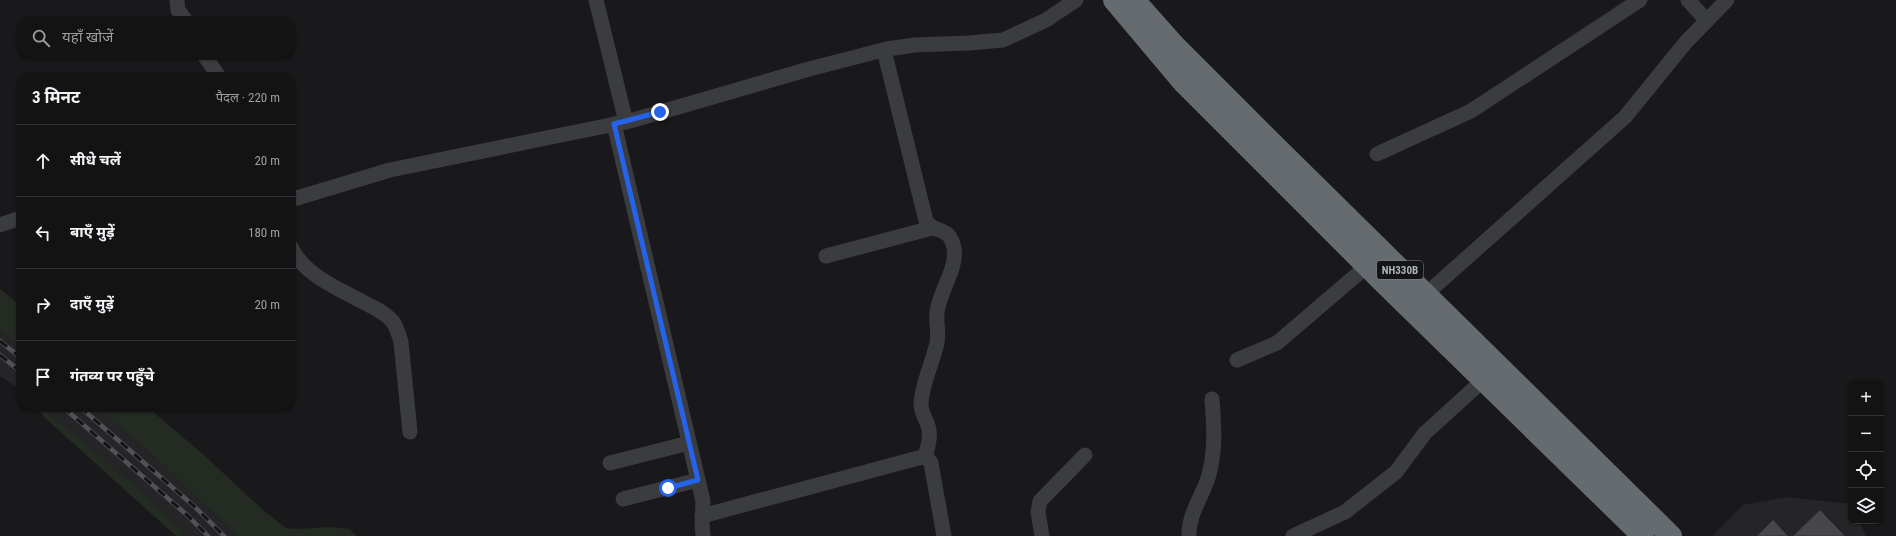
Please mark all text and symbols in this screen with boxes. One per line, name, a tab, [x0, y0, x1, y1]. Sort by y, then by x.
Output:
search box	[16, 16, 296, 60]
icon: search	[30, 27, 52, 49]
text: यहाँ खोजें	[62, 28, 113, 46]
text: 3 मिनट	[32, 87, 80, 107]
text: पैदल · 220 m	[216, 90, 280, 105]
route end	[651, 103, 669, 121]
icon: ahead	[32, 150, 54, 172]
text: सीधे चलें	[70, 151, 121, 169]
text: 20 m	[254, 153, 280, 168]
icon: left	[32, 222, 54, 244]
text: बाएँ मुड़ें	[70, 223, 115, 241]
text: 180 m	[248, 225, 280, 240]
road number: NH330B	[1377, 261, 1423, 279]
icon: right	[32, 294, 54, 316]
text: दाएँ मुड़ें	[70, 295, 114, 313]
text: 20 m	[254, 297, 280, 312]
icon: arrive	[32, 366, 54, 388]
text: गंतव्य पर पहुँचे	[70, 367, 154, 385]
map controls	[1848, 380, 1884, 524]
button: +	[1848, 380, 1884, 416]
button: −	[1848, 416, 1884, 452]
button: locate	[1848, 452, 1884, 488]
route start	[659, 479, 677, 497]
button: layers	[1848, 488, 1884, 524]

